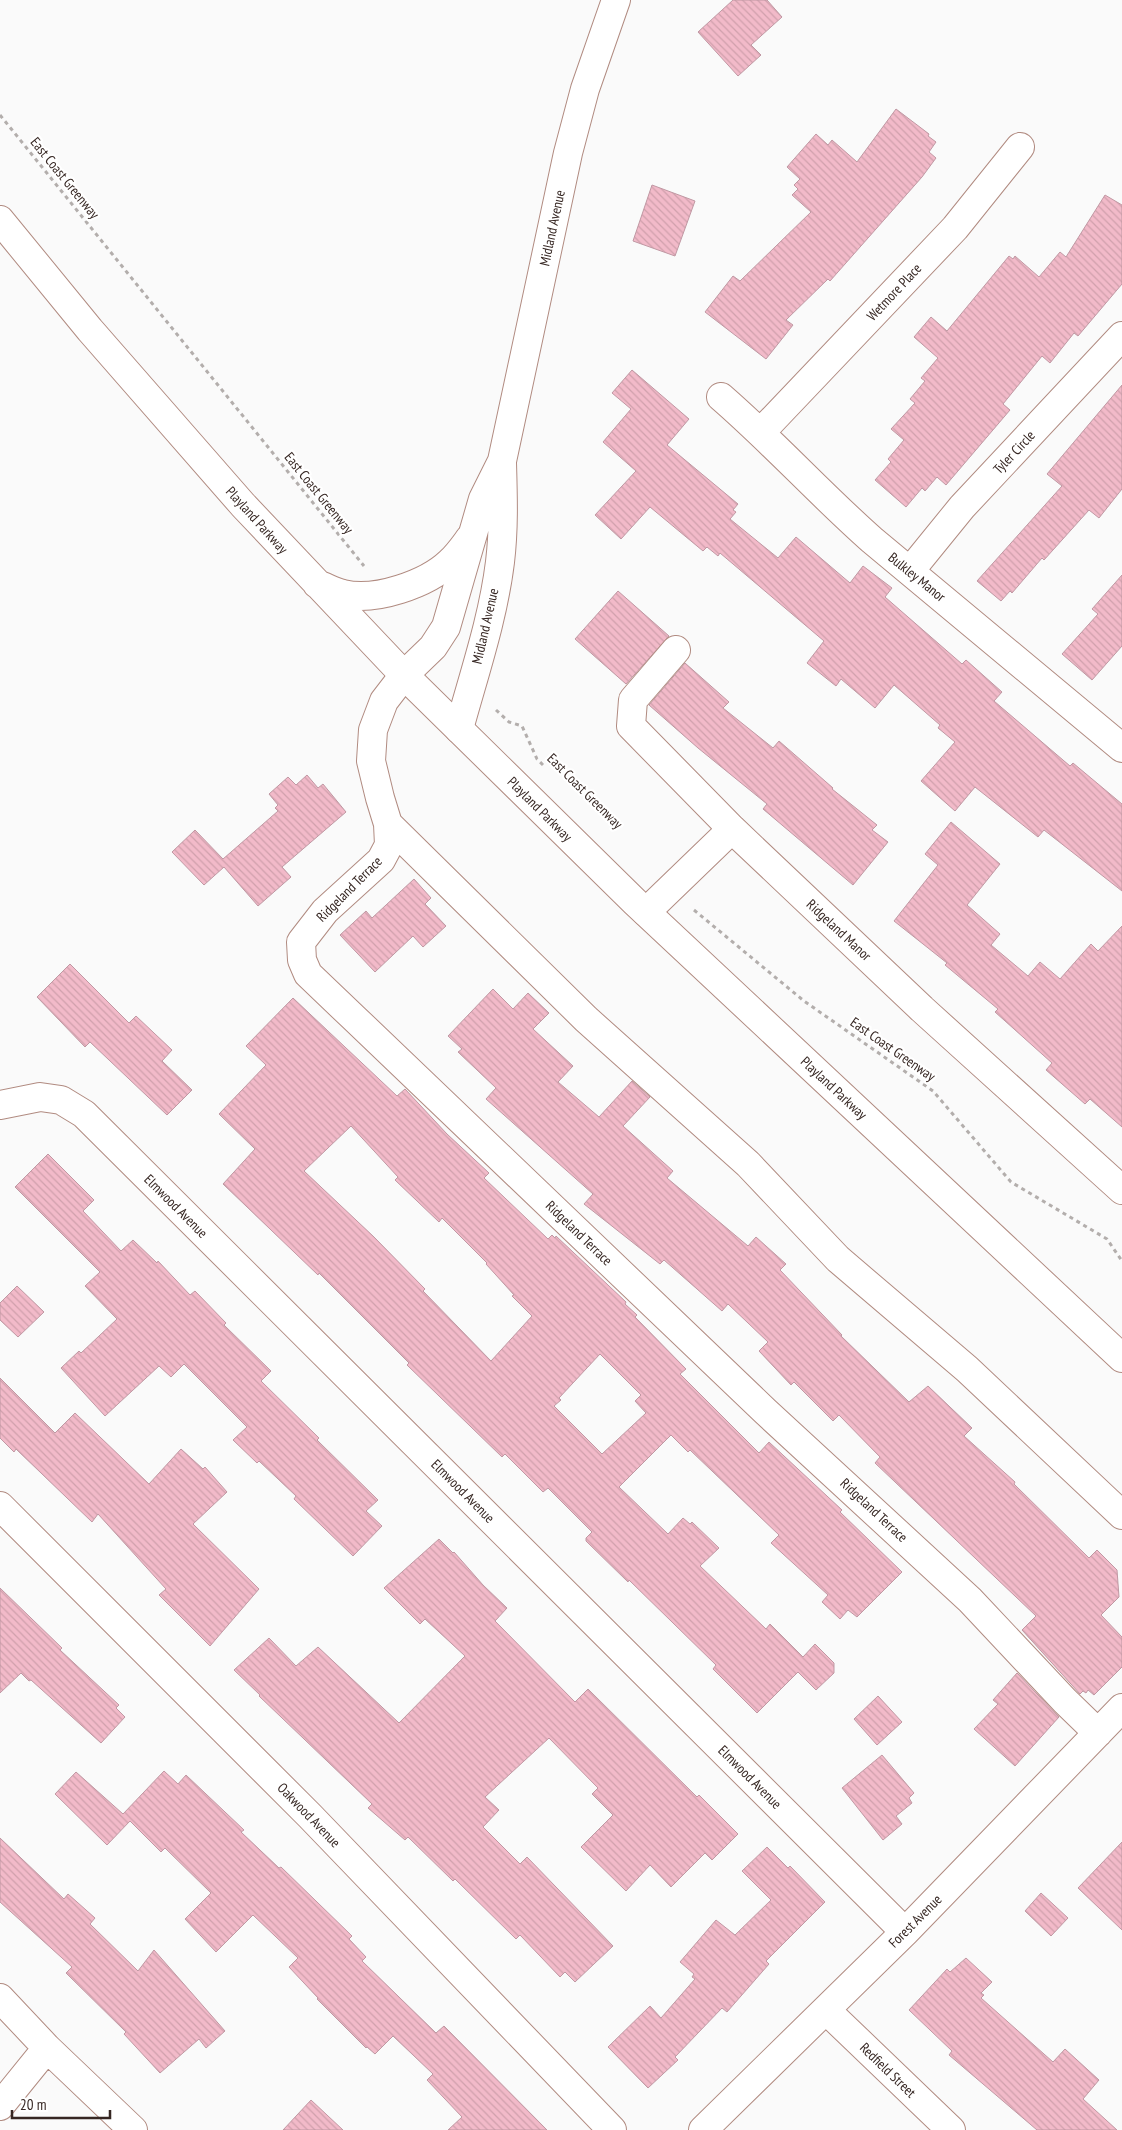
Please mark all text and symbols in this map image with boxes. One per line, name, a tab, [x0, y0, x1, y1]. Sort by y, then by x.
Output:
street label: East Coast Greenway	[27, 134, 104, 223]
street label: Midland Avenue	[535, 188, 569, 268]
street label: Wetmore Place	[863, 259, 925, 324]
street label: Tyler Circle	[989, 426, 1039, 478]
street label: East Coast Greenway	[281, 449, 358, 538]
street label: Playland Parkway	[222, 483, 292, 558]
street label: Bulkley Manor	[885, 548, 949, 606]
street label: Midland Avenue	[468, 586, 502, 666]
street label: East Coast Greenway	[543, 749, 627, 833]
street label: Playland Parkway	[504, 773, 577, 846]
street label: Ridgeland Terrace	[312, 852, 386, 926]
street label: Ridgeland Manor	[803, 895, 875, 965]
street label: East Coast Greenway	[847, 1013, 940, 1085]
street label: Playland Parkway	[797, 1053, 872, 1124]
street label: Elmwood Avenue	[140, 1170, 212, 1242]
street label: Ridgeland Terrace	[542, 1197, 616, 1269]
street label: Elmwood Avenue	[427, 1455, 499, 1527]
street label: Ridgeland Terrace	[837, 1474, 912, 1546]
street label: Elmwood Avenue	[714, 1741, 786, 1813]
street label: Oakwood Avenue	[274, 1779, 344, 1851]
street label: Forest Avenue	[885, 1890, 946, 1951]
street label: Redfield Street	[856, 2039, 920, 2101]
scale bar	[12, 2088, 110, 2120]
text: 20 m	[20, 2095, 46, 2114]

